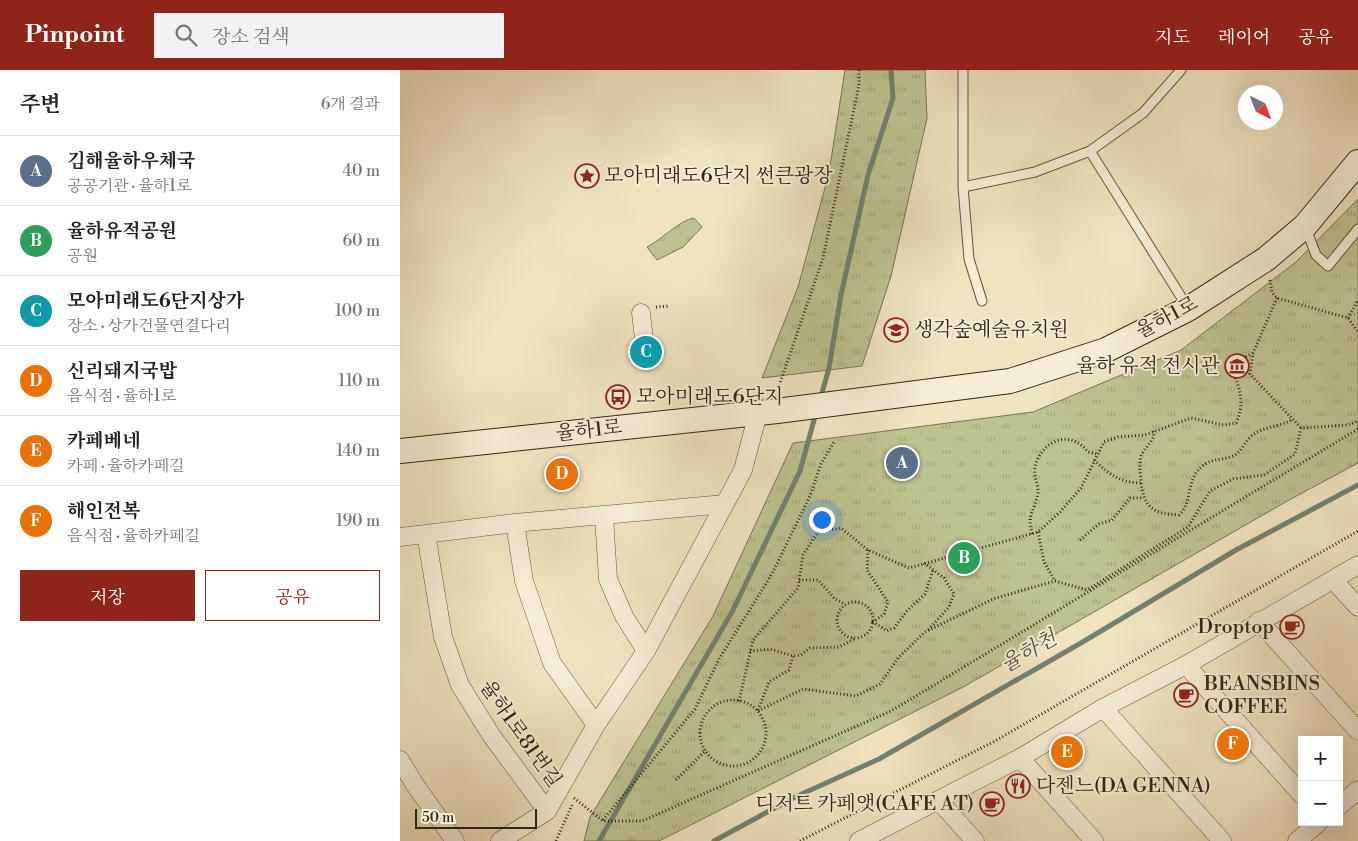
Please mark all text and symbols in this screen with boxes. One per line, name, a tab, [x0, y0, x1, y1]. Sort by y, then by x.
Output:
search box	[154, 13, 504, 58]
text: Pinpoint	[25, 20, 124, 50]
icon: search	[172, 21, 200, 49]
text: 장소 검색	[212, 25, 290, 49]
text: 지도	[1155, 26, 1190, 49]
text: 레이어	[1218, 26, 1270, 49]
text: 공유	[1298, 26, 1333, 49]
north arrow	[1238, 85, 1283, 130]
text: 주변	[20, 92, 61, 118]
text: 6개 결과	[321, 94, 380, 114]
text: 김해율하우체국	[67, 149, 195, 173]
text: A	[30, 161, 42, 181]
text: 40 m	[343, 161, 380, 181]
place icon: 모아미래도6단지 썬큰광장	[574, 163, 600, 189]
place label: 모아미래도6단지 썬큰광장	[604, 164, 833, 189]
text: 공공기관 · 율하1로	[67, 176, 191, 196]
text: 율하유적공원	[67, 219, 177, 243]
text: B	[30, 231, 42, 251]
text: 60 m	[342, 231, 380, 251]
text: 공원	[67, 246, 98, 266]
text: 모아미래도6단지상가	[67, 289, 244, 313]
street label: 율하1로	[1132, 291, 1202, 345]
text: C	[30, 301, 42, 321]
text: 100 m	[335, 301, 380, 321]
text: 장소 · 상가건물연결다리	[67, 316, 231, 336]
school or university icon: 생각숲예술유치원	[883, 317, 909, 343]
place label: 생각숲예술유치원	[914, 318, 1069, 343]
pin: C	[630, 333, 662, 371]
museum icon: 율하 유적 전시관	[1224, 353, 1250, 379]
place label: 율하 유적 전시관	[1077, 354, 1221, 379]
text: 신리돼지국밥	[67, 359, 177, 383]
text: D	[30, 371, 42, 391]
text: 110 m	[338, 371, 380, 391]
bus stop icon: 모아미래도6단지	[605, 384, 631, 410]
place label: 모아미래도6단지	[636, 385, 783, 410]
text: 음식점 · 율하1로	[67, 386, 176, 406]
street label: 율하1로	[555, 415, 623, 447]
text: 카페베네	[67, 429, 140, 453]
text: E	[30, 441, 42, 461]
text: 140 m	[336, 441, 380, 461]
pin: A	[886, 444, 918, 482]
pin: D	[546, 455, 578, 493]
text: 카페 · 율하카페길	[67, 456, 184, 476]
text: 해인전복	[67, 499, 140, 523]
your location	[809, 507, 835, 533]
text: F	[30, 511, 42, 531]
text: 190 m	[336, 511, 380, 531]
text: 음식점 · 율하카페길	[67, 526, 200, 546]
pin: B	[948, 539, 980, 577]
button: 저장	[20, 570, 195, 621]
button: 공유	[205, 570, 380, 621]
cafe icon: Droptop	[1279, 614, 1305, 640]
place label: Droptop	[1198, 615, 1274, 640]
water label: 율하천	[996, 625, 1063, 678]
place label: BEANSBINS COFFEE	[1203, 672, 1320, 720]
street label: 율하1로81번길	[474, 675, 566, 793]
cafe icon: BEANSBINS COFFEE	[1173, 682, 1199, 708]
pin: F	[1217, 725, 1249, 763]
pin: E	[1051, 733, 1083, 771]
map controls	[1298, 736, 1343, 826]
button: +	[1298, 736, 1343, 781]
restaurant icon: 다젠느(DA GENNA)	[1005, 773, 1031, 799]
place label: 다젠느(DA GENNA)	[1036, 774, 1211, 799]
button: −	[1298, 781, 1343, 826]
cafe icon: 디저트 카페앳(CAFE AT)	[979, 791, 1005, 817]
place label: 디저트 카페앳(CAFE AT)	[755, 792, 974, 817]
scale bar	[415, 806, 538, 829]
text: 50 m	[422, 809, 454, 827]

